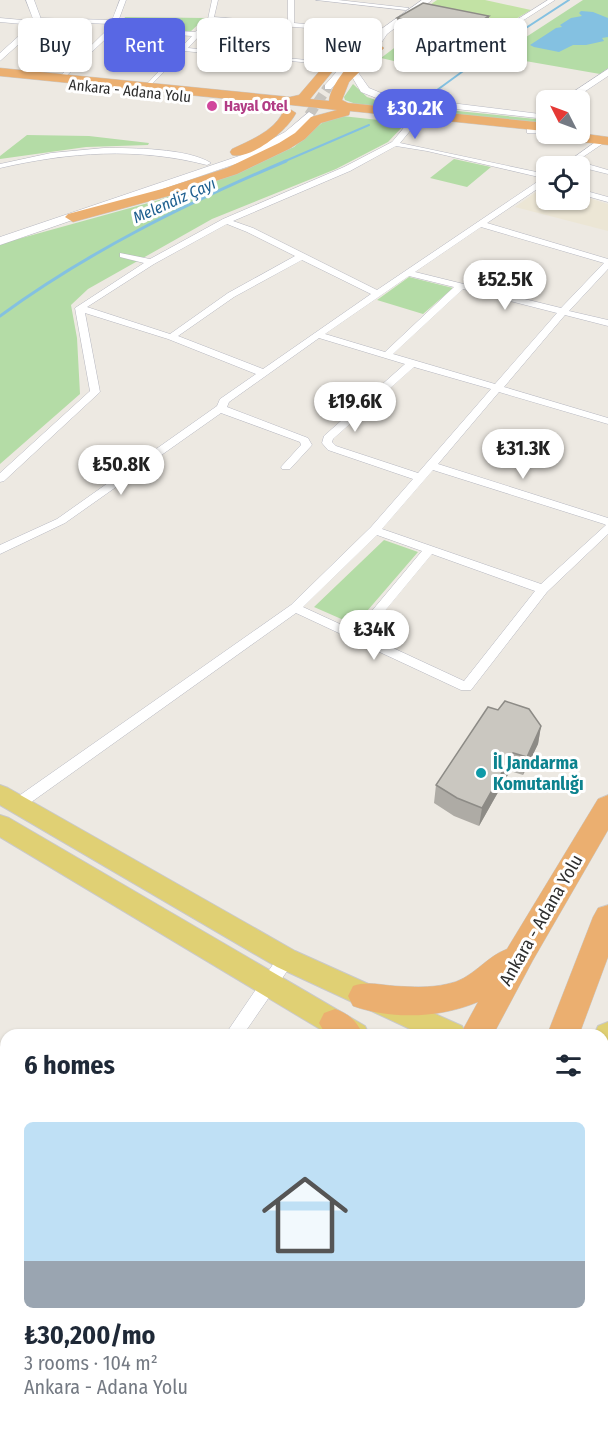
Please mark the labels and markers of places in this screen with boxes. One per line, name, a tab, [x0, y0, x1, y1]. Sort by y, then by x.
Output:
pin: ₺30.2K	[366, 89, 464, 140]
place label: Hayal Otel	[224, 97, 289, 115]
marker: Hayal Otel	[205, 99, 219, 113]
pin: ₺52.5K	[456, 260, 554, 311]
pin: ₺19.6K	[306, 382, 404, 433]
pin: ₺31.3K	[474, 429, 572, 480]
pin: ₺50.8K	[72, 445, 170, 496]
pin: ₺34K	[338, 610, 410, 661]
place label: İl Jandarma Komutanlığı	[493, 752, 584, 795]
marker: İl Jandarma Komutanlığı	[474, 766, 488, 780]

